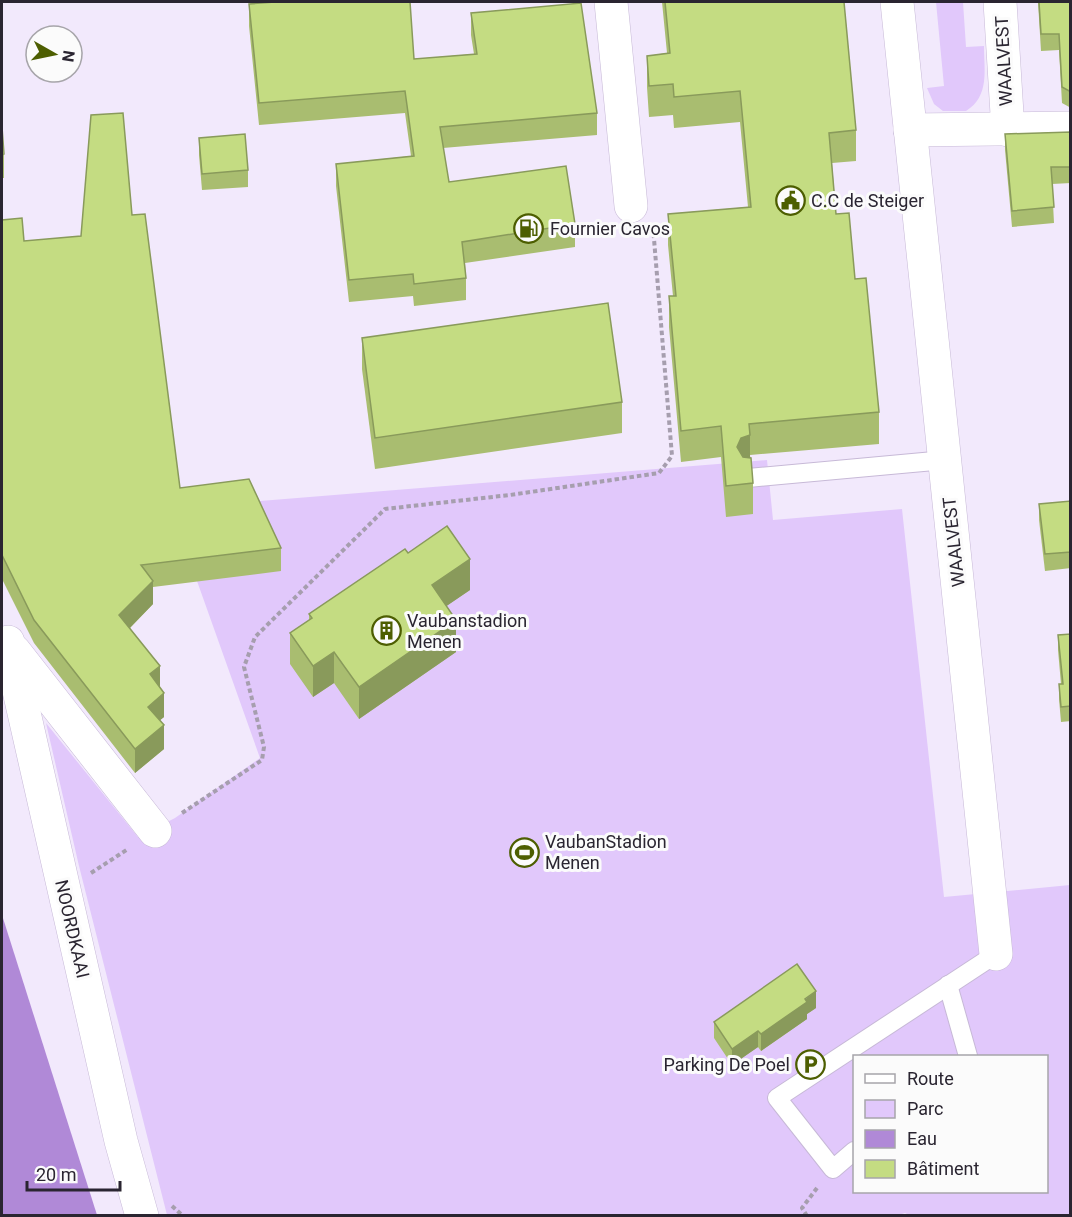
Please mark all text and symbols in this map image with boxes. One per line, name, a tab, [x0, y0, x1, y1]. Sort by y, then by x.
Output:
street label: WAALVEST	[991, 15, 1016, 107]
north arrow	[24, 24, 84, 84]
text: N	[58, 49, 79, 63]
public building icon: C.C de Steiger	[774, 185, 806, 217]
place label: C.C de Steiger	[811, 190, 924, 211]
fuel station icon: Fournier Cavos	[513, 213, 545, 245]
place label: Fournier Cavos	[550, 218, 670, 239]
street label: WAALVEST	[938, 496, 969, 588]
place label: Vaubanstadion Menen	[407, 610, 527, 652]
building icon: Vaubanstadion Menen	[370, 615, 402, 647]
place label: VaubanStadion Menen	[545, 831, 667, 873]
sports icon: VaubanStadion Menen	[508, 836, 540, 868]
street label: NOORDKAAI	[51, 878, 94, 980]
parking icon: Parking De Poel	[795, 1049, 827, 1081]
place label: Parking De Poel	[664, 1054, 790, 1075]
legend	[853, 1055, 1048, 1193]
text: Route	[907, 1068, 954, 1089]
text: Parc	[907, 1098, 943, 1119]
text: Eau	[907, 1128, 937, 1149]
scale bar	[27, 1154, 120, 1192]
text: Bâtiment	[907, 1158, 980, 1179]
text: 20 m	[36, 1164, 76, 1185]

